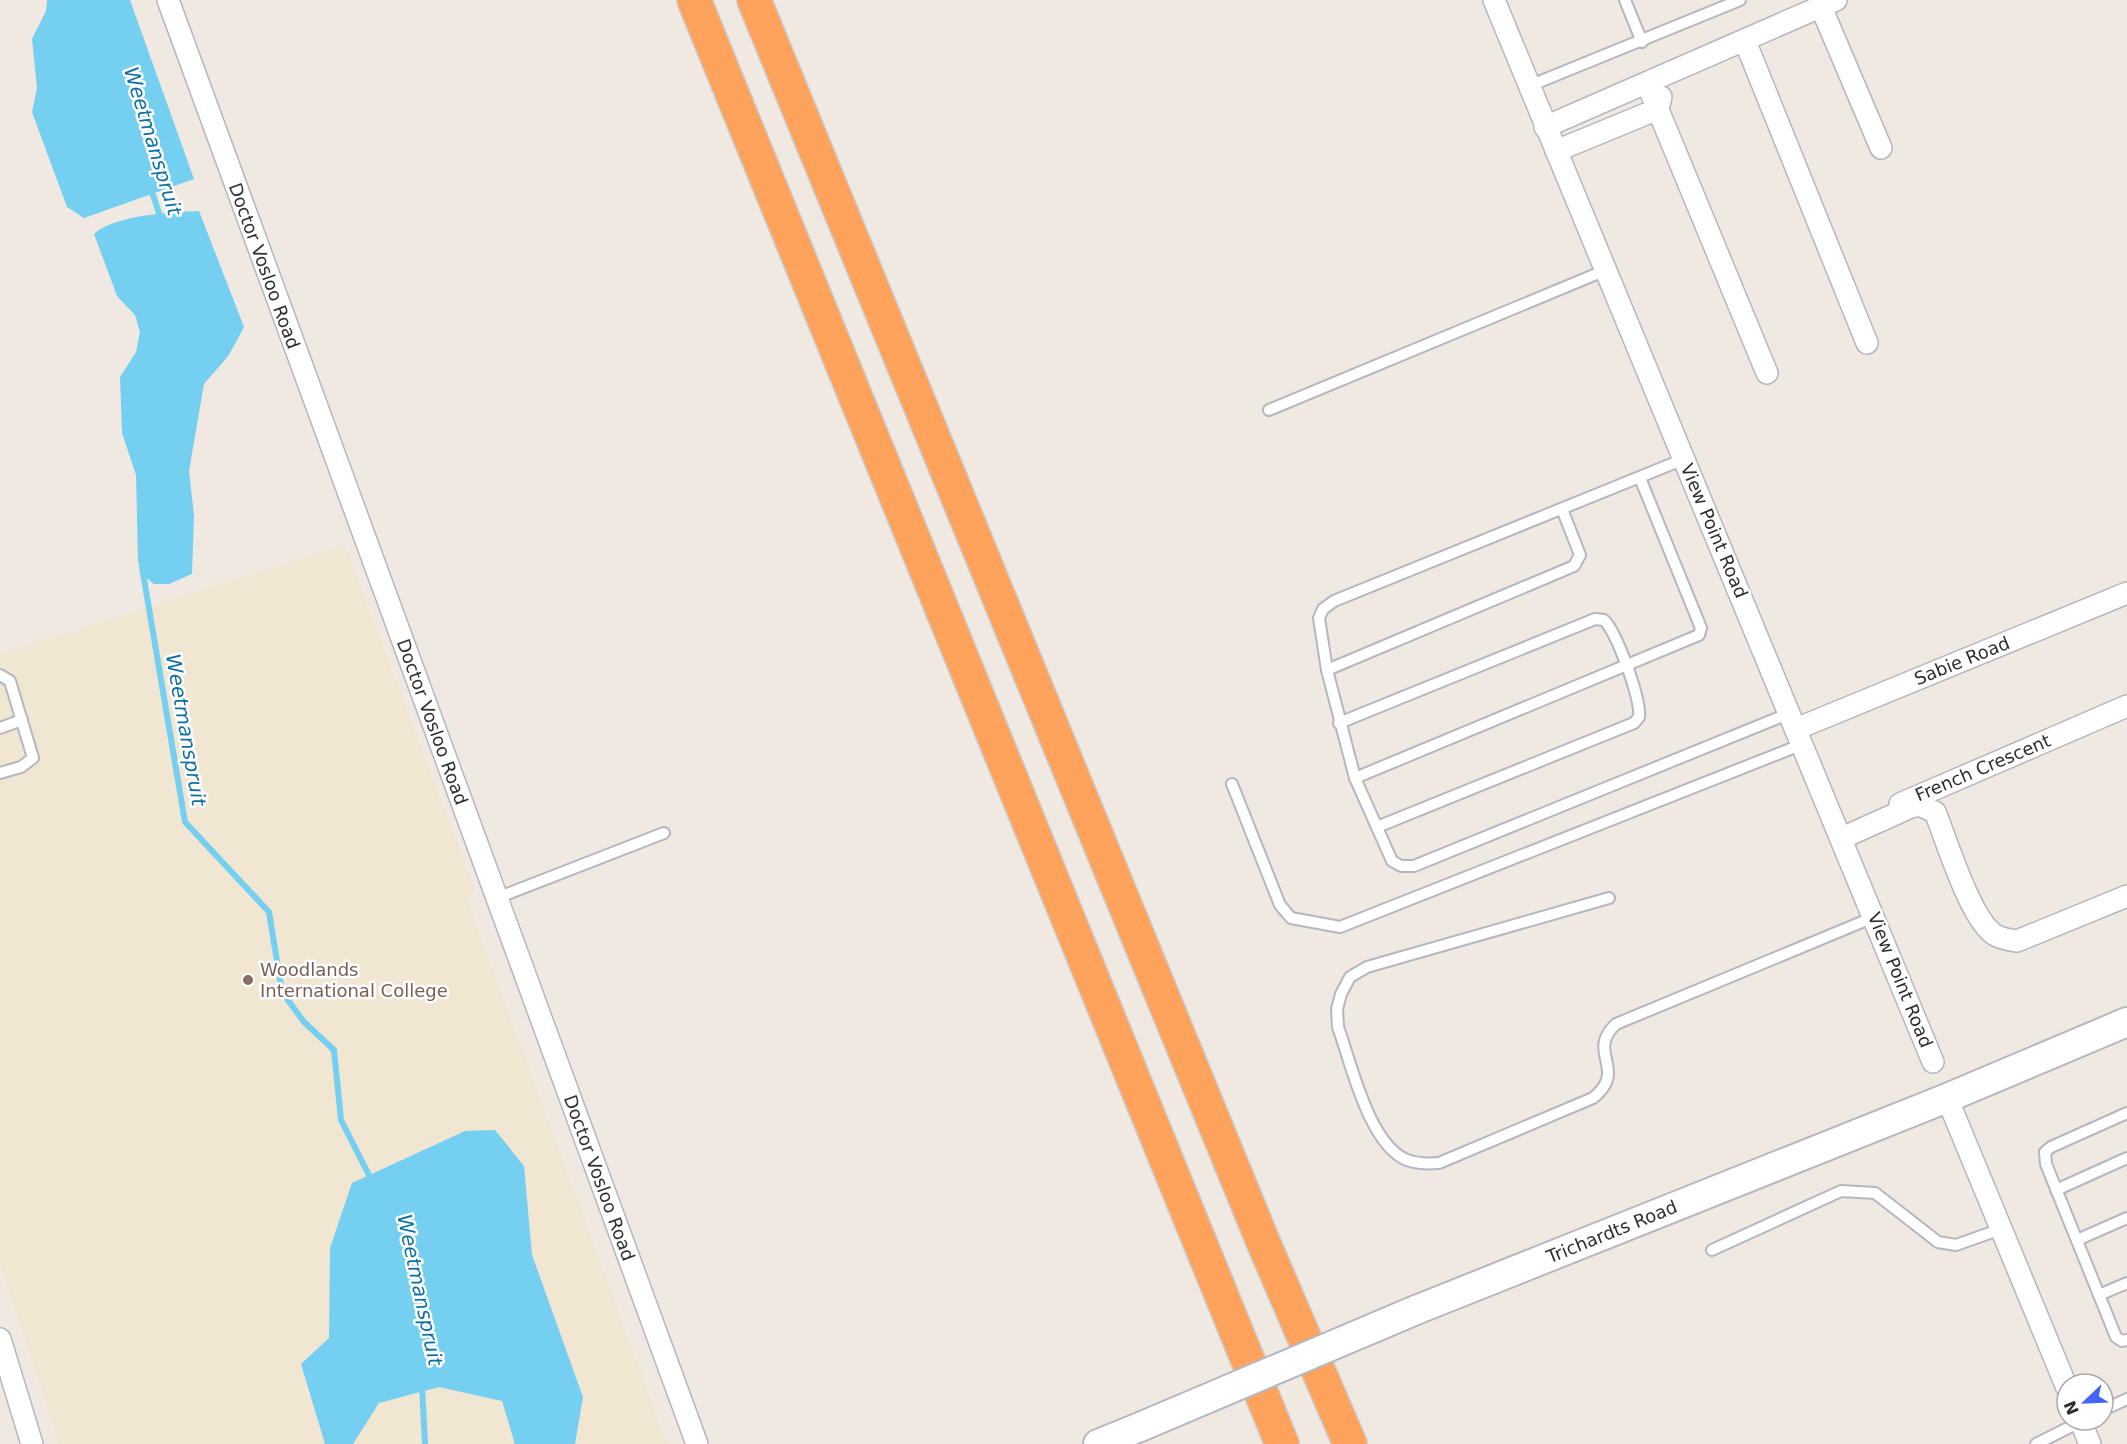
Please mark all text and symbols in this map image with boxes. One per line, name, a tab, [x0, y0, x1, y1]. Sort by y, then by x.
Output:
water label: Weetmanspruit	[119, 64, 187, 219]
street label: Doctor Vosloo Road	[225, 180, 304, 352]
street label: View Point Road	[1677, 460, 1752, 601]
street label: Sabie Road	[1911, 632, 2013, 689]
street label: Doctor Vosloo Road	[393, 636, 472, 808]
water label: Weetmanspruit	[161, 652, 211, 809]
street label: French Crescent	[1912, 730, 2054, 806]
street label: View Point Road	[1864, 909, 1937, 1051]
place label: Woodlands International College	[260, 959, 448, 1001]
marker: Woodlands International College	[241, 973, 255, 987]
street label: Doctor Vosloo Road	[560, 1092, 639, 1264]
street label: Trichardts Road	[1543, 1196, 1680, 1268]
water label: Weetmanspruit	[392, 1212, 448, 1369]
north arrow	[2055, 1372, 2115, 1432]
text: N	[2060, 1398, 2083, 1418]

